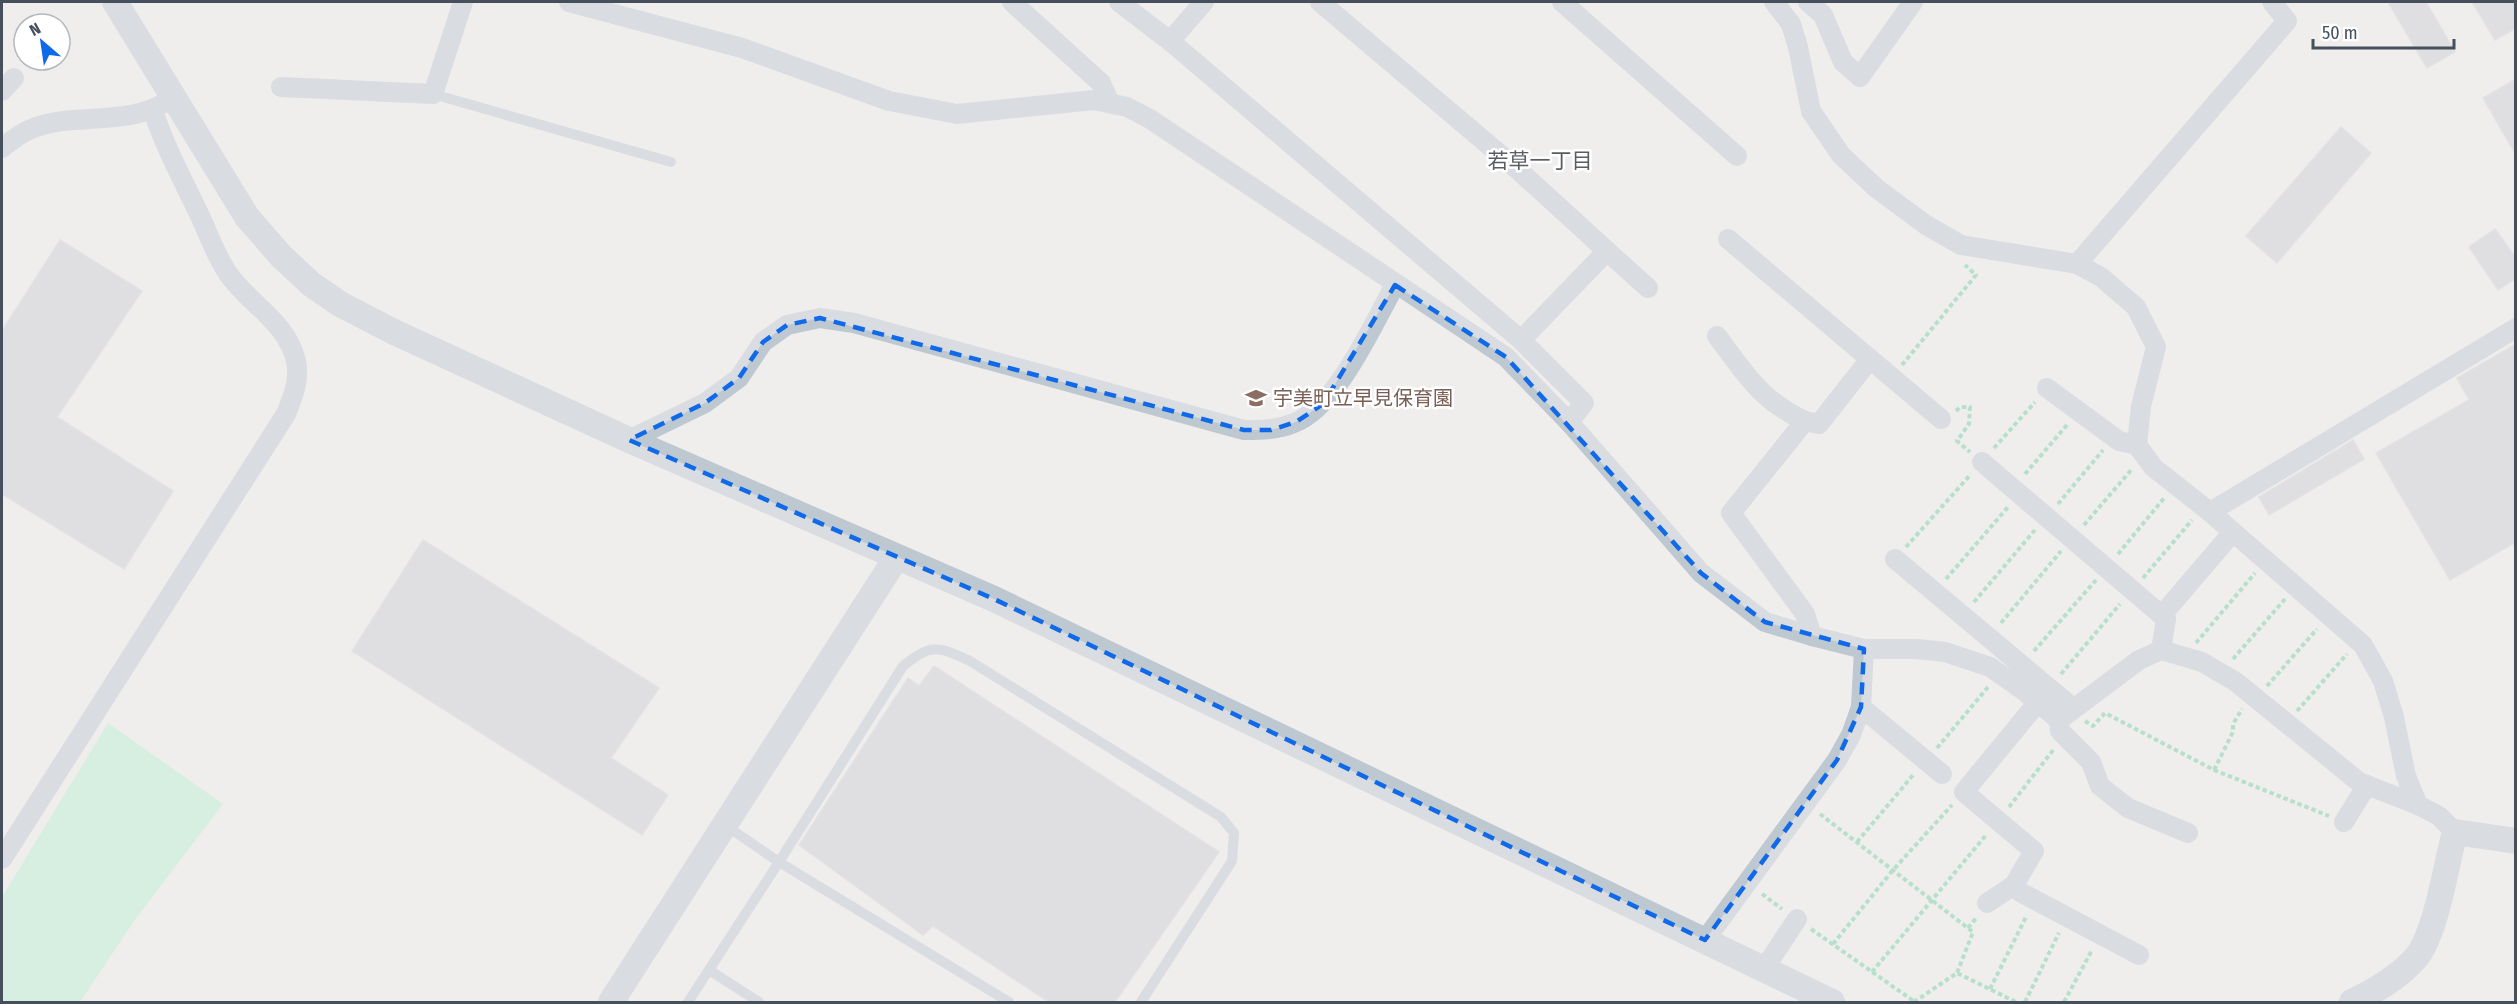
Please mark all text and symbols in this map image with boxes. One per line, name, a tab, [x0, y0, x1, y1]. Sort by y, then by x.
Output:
north arrow	[12, 12, 72, 72]
scale bar	[2313, 12, 2454, 50]
text: N	[26, 19, 44, 40]
text: 50 m	[2322, 22, 2358, 44]
district label: 若草一丁目	[1488, 148, 1593, 174]
school or university icon: 宇美町立早見保育園	[1244, 386, 1268, 410]
place label: 宇美町立早見保育園	[1273, 386, 1453, 410]

